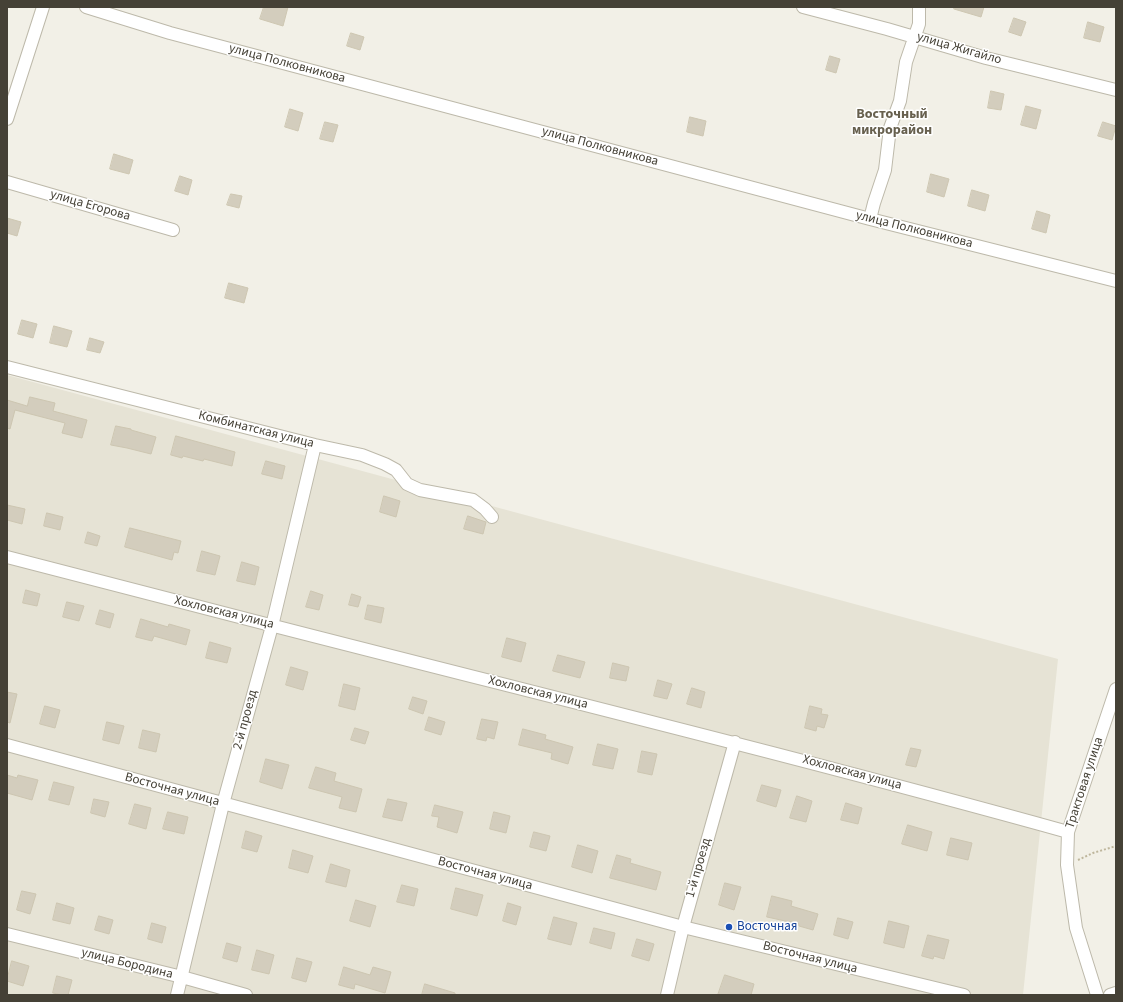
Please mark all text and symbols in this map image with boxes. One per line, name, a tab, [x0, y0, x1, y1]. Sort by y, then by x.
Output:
street label: улица Жигайло	[915, 29, 1003, 69]
street label: улица Полковникова	[227, 41, 347, 87]
district label: Восточный микрорайон	[852, 107, 932, 140]
street label: улица Полковникова	[540, 124, 660, 170]
street label: улица Егорова	[48, 187, 132, 225]
street label: улица Полковникова	[854, 208, 974, 252]
street label: Комбинатская улица	[196, 408, 316, 452]
street label: Хохловская улица	[173, 593, 275, 633]
street label: Хохловская улица	[487, 673, 589, 713]
street label: 2-й проезд	[231, 688, 261, 752]
street label: Трактовая улица	[1063, 735, 1107, 831]
street label: Хохловская улица	[801, 752, 903, 794]
street label: Восточная улица	[123, 770, 221, 810]
street label: 1-й проезд	[683, 836, 715, 900]
street label: Восточная улица	[436, 854, 534, 894]
place label: Восточная	[737, 919, 798, 935]
marker: Восточная	[724, 922, 734, 932]
street label: Восточная улица	[761, 939, 859, 977]
street label: улица Бородина	[80, 945, 174, 983]

